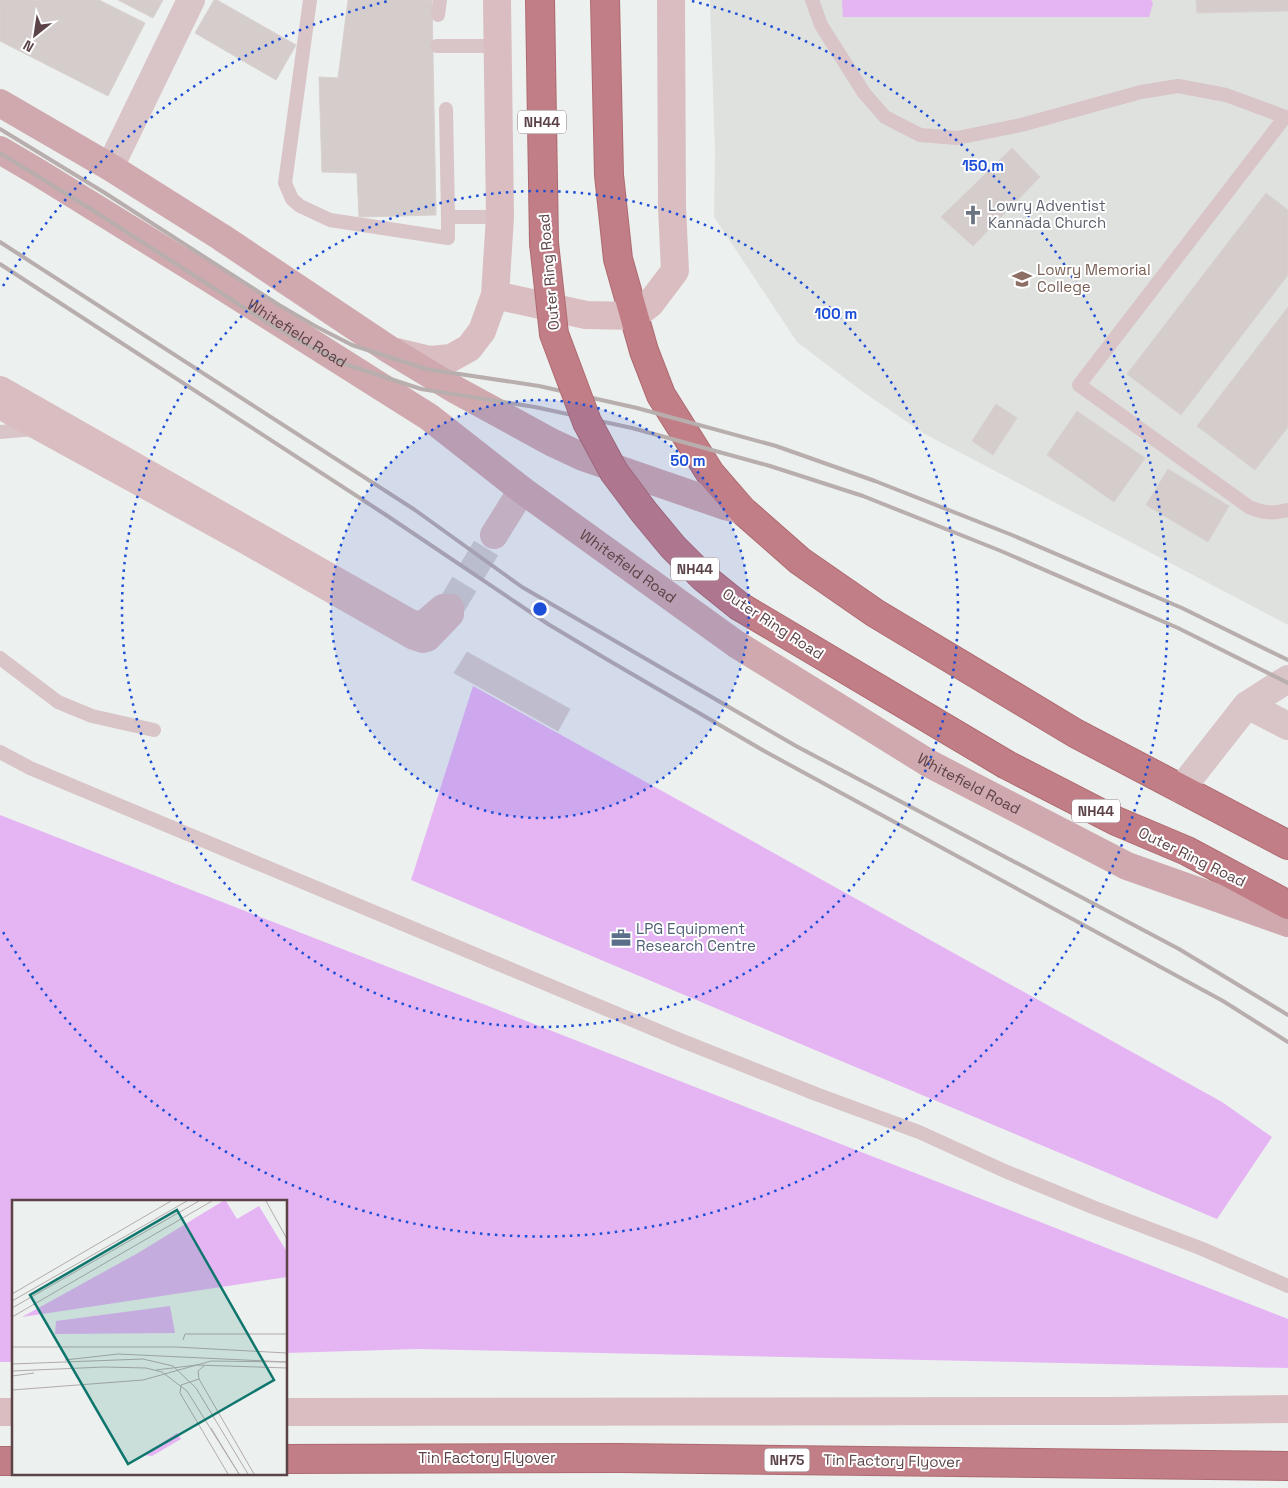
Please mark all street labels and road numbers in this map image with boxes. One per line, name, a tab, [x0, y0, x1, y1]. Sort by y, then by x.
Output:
road number: NH44	[518, 110, 566, 134]
street label: Outer Ring Road	[534, 213, 563, 331]
street label: Whitefield Road	[244, 295, 350, 372]
street label: Whitefield Road	[576, 525, 680, 607]
road number: NH44	[671, 558, 719, 580]
street label: Outer Ring Road	[719, 584, 827, 663]
street label: Whitefield Road	[914, 748, 1024, 818]
road number: NH44	[1072, 799, 1120, 822]
street label: Outer Ring Road	[1136, 822, 1249, 891]
street label: Tin Factory Flyover	[418, 1448, 556, 1467]
road number: NH75	[764, 1448, 810, 1472]
street label: Tin Factory Flyover	[823, 1450, 961, 1471]

